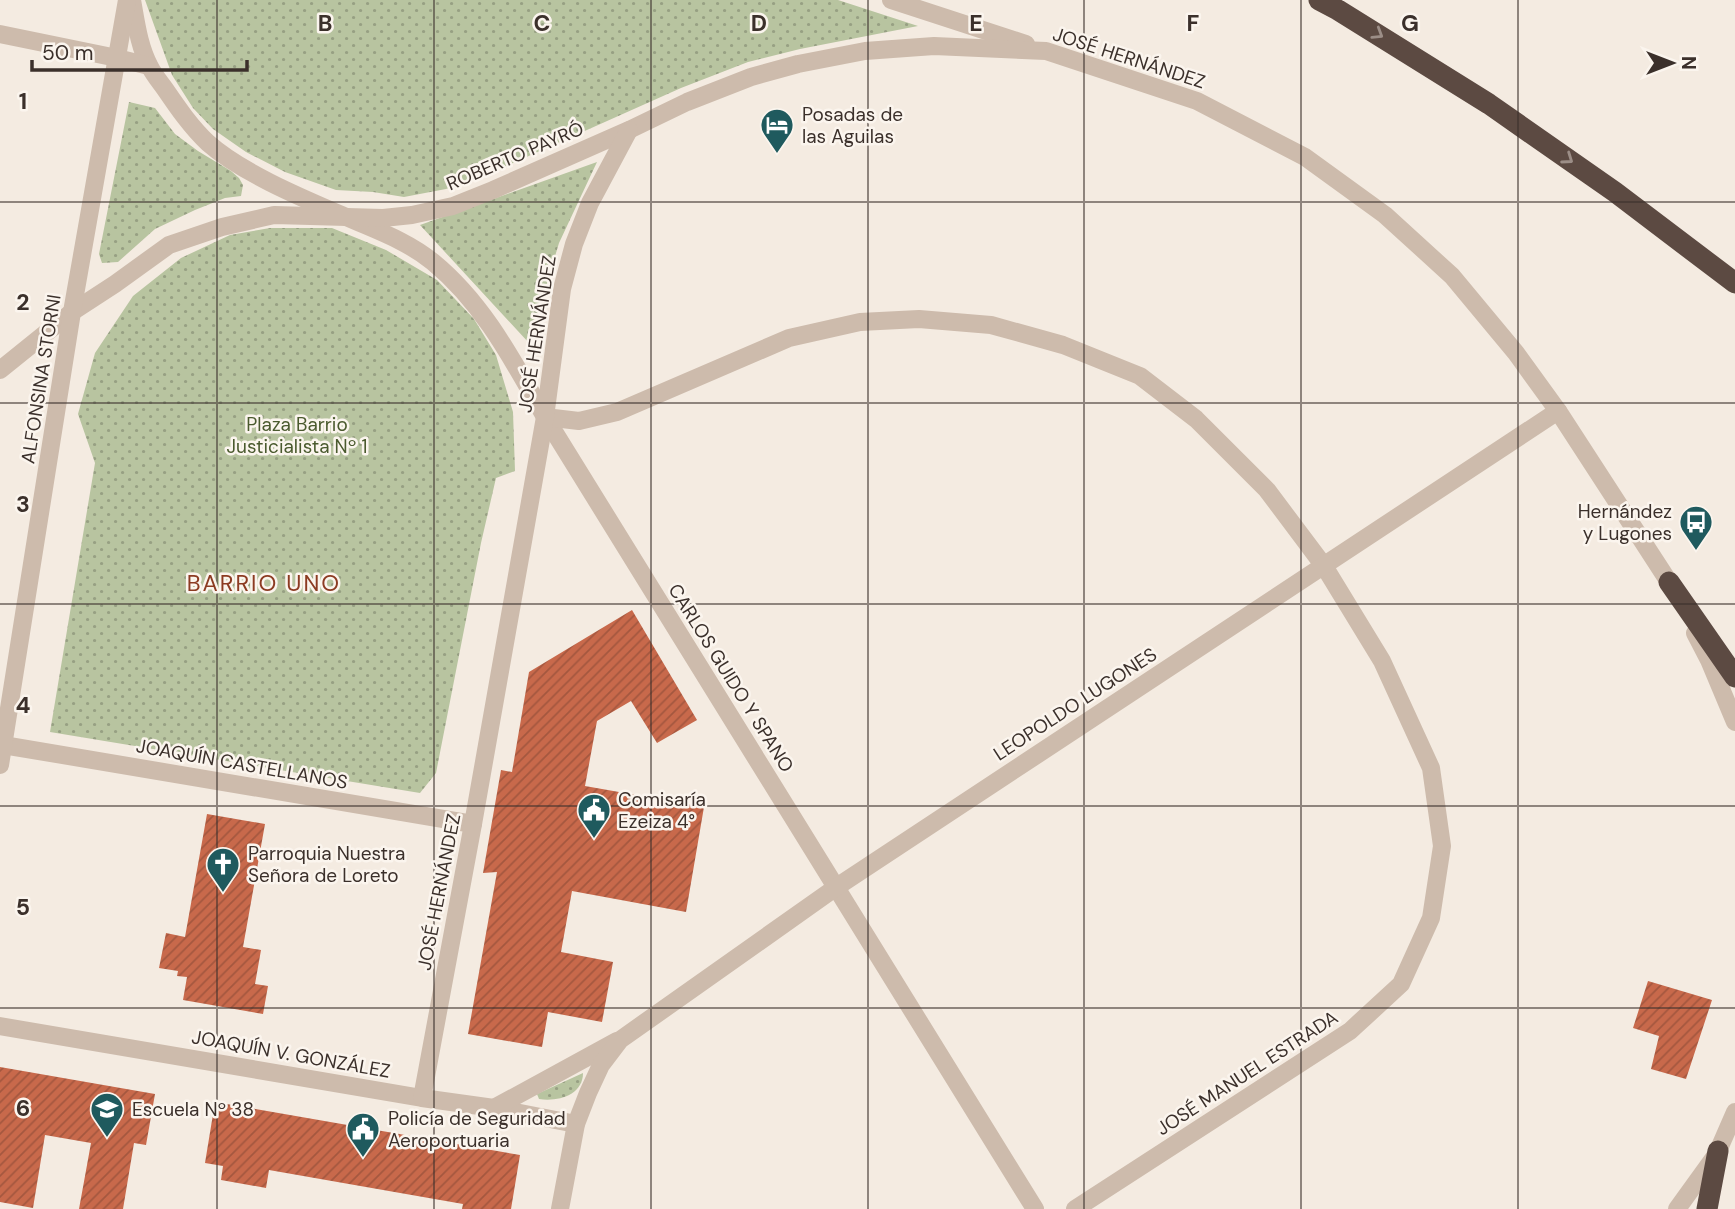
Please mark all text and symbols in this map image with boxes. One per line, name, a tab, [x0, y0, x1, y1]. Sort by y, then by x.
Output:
text: B	[318, 8, 332, 38]
text: C	[534, 8, 550, 38]
text: D	[751, 8, 767, 38]
text: E	[969, 8, 983, 38]
text: F	[1187, 8, 1200, 38]
text: G	[1401, 8, 1419, 38]
street label: JOSÉ HERNÁNDEZ	[1050, 22, 1208, 94]
one-way arrow	[1370, 26, 1383, 39]
scale bar	[32, 28, 247, 72]
north arrow	[1637, 28, 1707, 98]
text: 50 m	[42, 39, 93, 67]
text: N	[1676, 56, 1701, 70]
text: 1	[19, 86, 27, 116]
place label: Posadas de las Aguilas	[802, 102, 903, 149]
hotel icon: Posadas de las Aguilas	[758, 106, 796, 155]
street label: ROBERTO PAYRÓ	[443, 116, 587, 196]
one-way arrow	[1560, 151, 1573, 163]
street label: JOSÉ HERNÁNDEZ	[512, 254, 562, 414]
text: 2	[16, 287, 30, 317]
street label: ALFONSINA STORNI	[15, 293, 67, 465]
park label: Plaza Barrio Justicialista Nº 1	[227, 412, 367, 459]
text: 3	[16, 489, 30, 519]
place label: Hernández y Lugones	[1578, 499, 1672, 546]
bus stop icon: Hernández y Lugones	[1677, 503, 1715, 552]
district label: BARRIO UNO	[187, 568, 341, 598]
street label: CARLOS GUIDO Y SPANO	[663, 579, 799, 777]
street label: LEOPOLDO LUGONES	[989, 642, 1161, 766]
text: 4	[16, 690, 31, 720]
street label: JOAQUÍN CASTELLANOS	[134, 733, 350, 795]
place label: Comisaría Ezeiza 4°	[618, 787, 706, 834]
public building icon: Comisaría Ezeiza 4°	[575, 791, 613, 840]
street label: JOSÉ HERNÁNDEZ	[412, 812, 466, 972]
place label: Parroquia Nuestra Señora de Loreto	[248, 841, 405, 888]
church icon: Parroquia Nuestra Señora de Loreto	[204, 845, 242, 894]
text: 5	[16, 892, 30, 922]
street label: JOSÉ MANUEL ESTRADA	[1151, 1005, 1343, 1141]
street label: JOAQUÍN V. GONZÁLEZ	[190, 1024, 392, 1084]
school or university icon: Escuela Nº 38	[88, 1090, 126, 1139]
text: 6	[16, 1093, 30, 1123]
place label: Escuela Nº 38	[132, 1097, 254, 1122]
place label: Policía de Seguridad Aeroportuaria	[388, 1106, 566, 1153]
public building icon: Policía de Seguridad Aeroportuaria	[344, 1110, 382, 1159]

